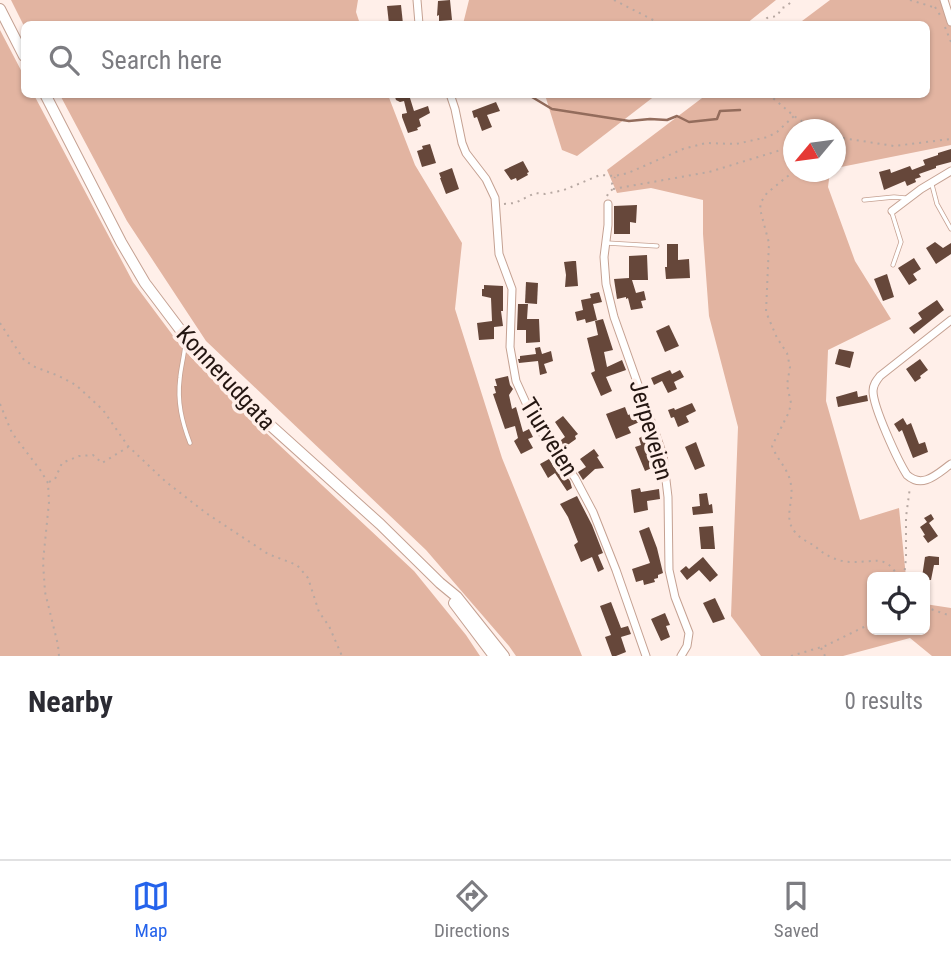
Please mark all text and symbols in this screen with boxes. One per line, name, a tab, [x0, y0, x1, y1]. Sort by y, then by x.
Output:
search box	[21, 21, 930, 98]
icon: search	[45, 41, 83, 79]
text: Search here	[101, 45, 222, 75]
north arrow	[783, 119, 846, 182]
street label: Konnerudgata	[171, 320, 281, 436]
street label: Jerpeveien	[623, 377, 679, 483]
street label: Tiurveien	[514, 393, 584, 481]
map controls	[867, 572, 930, 635]
button: locate	[867, 572, 930, 635]
text: Nearby	[28, 684, 113, 719]
text: 0 results	[845, 688, 923, 715]
tab: Map	[132, 877, 170, 942]
tab: Directions	[434, 877, 510, 942]
tab: Saved	[774, 877, 819, 942]

